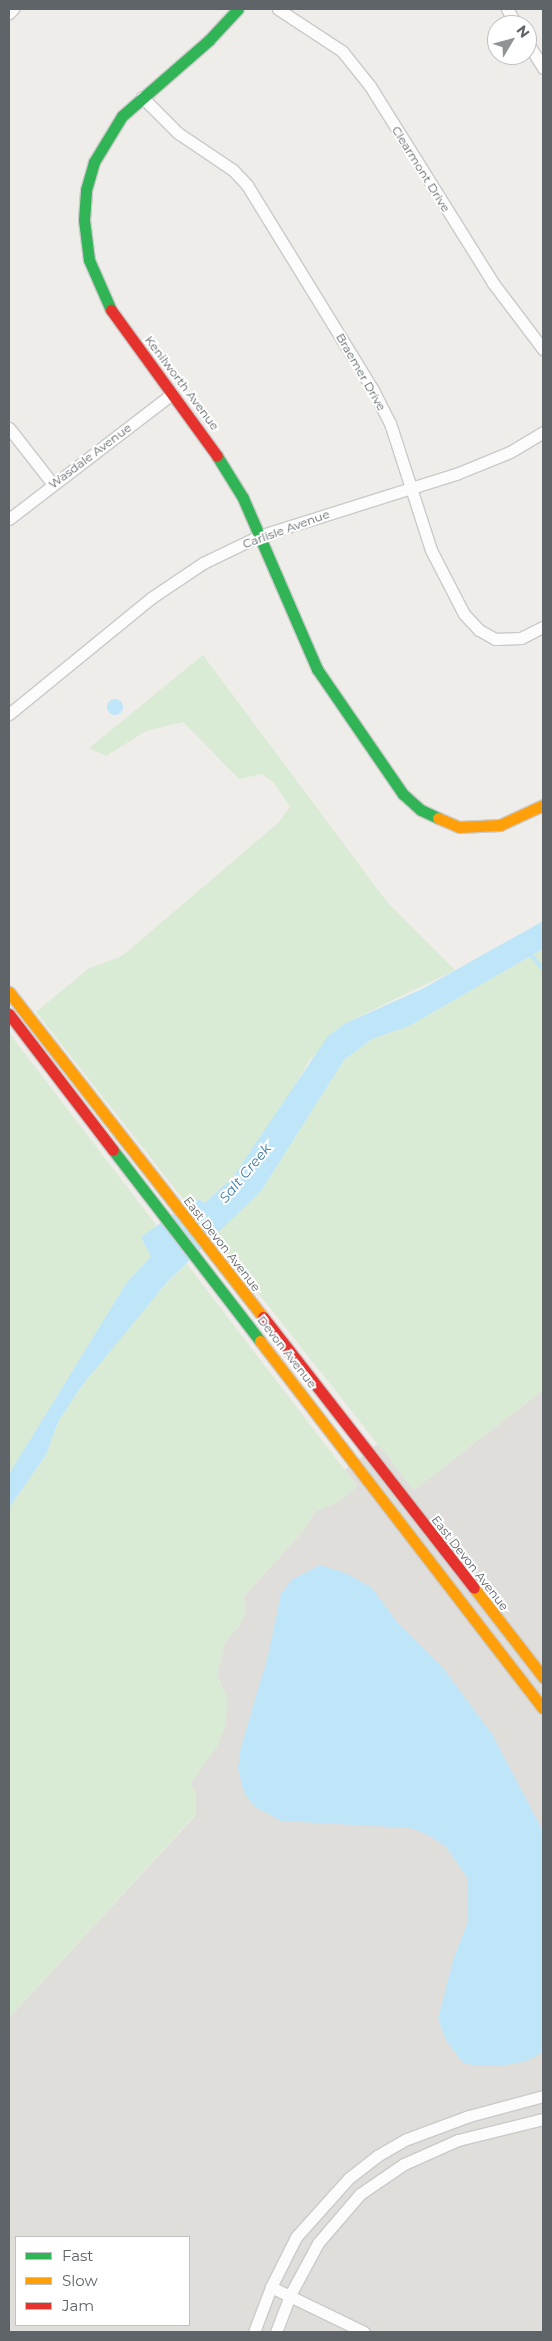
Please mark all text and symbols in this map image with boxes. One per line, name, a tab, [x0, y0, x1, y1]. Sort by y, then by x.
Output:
north arrow	[487, 15, 537, 65]
text: N	[513, 22, 534, 42]
street label: Clearmont Drive	[389, 123, 453, 215]
street label: Braemer Drive	[333, 331, 389, 413]
street label: Kenilworth Avenue	[142, 333, 222, 433]
street label: Wasdale Avenue	[46, 420, 134, 492]
street label: Carlisle Avenue	[241, 507, 331, 551]
water label: Salt Creek	[215, 1140, 275, 1206]
street label: East Devon Avenue	[181, 1194, 263, 1294]
street label: Devon Avenue	[254, 1313, 320, 1391]
street label: East Devon Avenue	[429, 1513, 511, 1613]
legend	[15, 2236, 190, 2326]
text: Fast	[62, 2246, 93, 2265]
text: Slow	[62, 2271, 98, 2290]
text: Jam	[62, 2296, 94, 2315]

